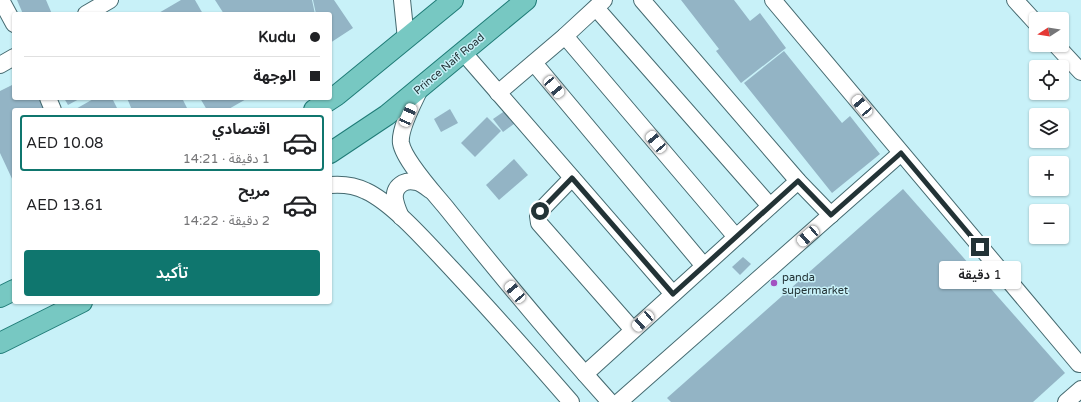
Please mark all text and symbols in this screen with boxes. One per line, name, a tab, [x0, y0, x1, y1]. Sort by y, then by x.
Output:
north arrow	[1029, 12, 1069, 52]
map controls	[1029, 12, 1069, 244]
text: Kudu	[258, 28, 296, 46]
street label: Prince Naif Road	[411, 31, 487, 97]
button: locate	[1029, 60, 1069, 100]
text: الوجهة	[253, 67, 296, 85]
car	[542, 74, 566, 100]
car	[850, 93, 874, 119]
car	[398, 102, 418, 128]
button: layers	[1029, 108, 1069, 148]
text: اقتصادي	[212, 120, 270, 138]
icon: car	[282, 125, 318, 161]
car	[644, 129, 668, 155]
text: AED 10.08	[26, 134, 104, 152]
text: 1 دقيقة · 14:21	[183, 151, 270, 167]
button: +	[1029, 156, 1069, 196]
text: مريح	[238, 182, 270, 200]
icon: car	[282, 187, 318, 223]
text: AED 13.61	[26, 196, 104, 214]
route start	[531, 202, 549, 220]
button: −	[1029, 204, 1069, 244]
text: 2 دقيقة · 14:22	[183, 213, 270, 229]
car	[795, 224, 821, 248]
route end	[971, 238, 989, 256]
button: تأكيد	[24, 250, 320, 296]
callout: 1 دقيقة	[939, 261, 1021, 289]
text: 1 دقيقة	[958, 267, 1002, 283]
place label: panda supermarket	[782, 271, 848, 297]
marker: panda supermarket	[769, 278, 779, 288]
car	[503, 279, 527, 305]
car	[630, 309, 656, 333]

